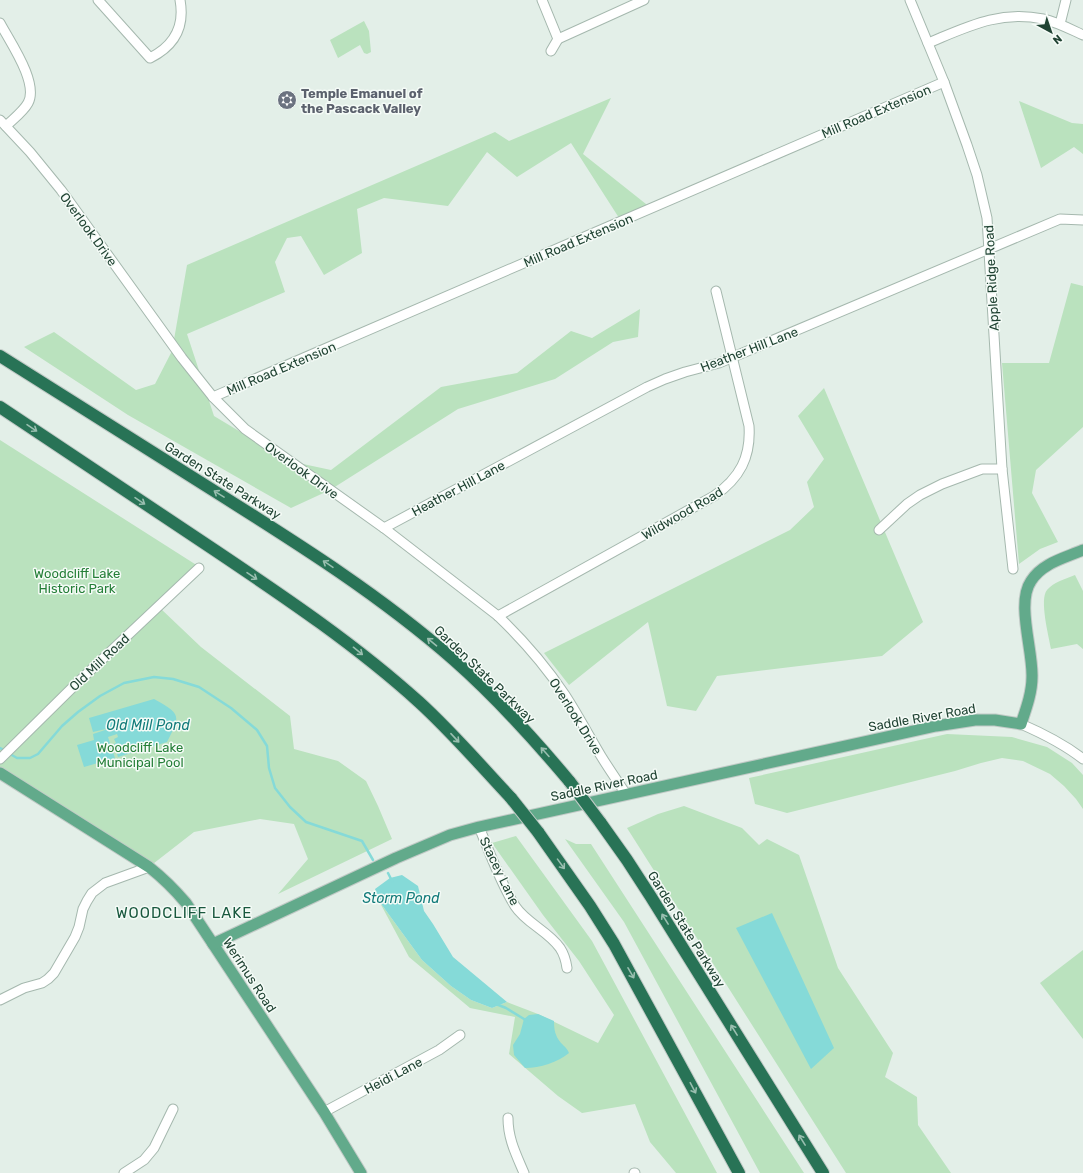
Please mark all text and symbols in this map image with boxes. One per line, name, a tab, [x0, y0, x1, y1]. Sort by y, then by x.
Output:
north arrow	[1031, 12, 1071, 52]
text: N	[1050, 32, 1064, 47]
street label: Mill Road Extension	[819, 82, 933, 141]
place label: Temple Emanuel of the Pascack Valley	[301, 86, 423, 116]
synagogue icon: Temple Emanuel of the Pascack Valley	[276, 89, 298, 111]
street label: Overlook Drive	[57, 190, 120, 269]
street label: Mill Road Extension	[521, 211, 635, 270]
street label: Apple Ridge Road	[981, 224, 1003, 331]
street label: Heather Hill Lane	[698, 324, 800, 375]
street label: Mill Road Extension	[224, 339, 338, 398]
one-way arrow	[27, 424, 38, 432]
street label: Garden State Parkway	[162, 439, 284, 522]
street label: Overlook Drive	[262, 439, 341, 502]
street label: Heather Hill Lane	[409, 458, 507, 519]
street label: Wildwood Road	[639, 484, 726, 543]
one-way arrow	[214, 490, 225, 498]
one-way arrow	[134, 497, 145, 505]
one-way arrow	[323, 560, 334, 568]
park label: Woodcliff Lake Historic Park	[34, 566, 120, 596]
one-way arrow	[246, 572, 257, 580]
street label: Garden State Parkway	[431, 622, 538, 726]
street label: Old Mill Road	[66, 631, 132, 694]
one-way arrow	[427, 637, 438, 646]
one-way arrow	[353, 646, 363, 655]
street label: Overlook Drive	[546, 675, 605, 757]
street label: Saddle River Road	[867, 701, 977, 734]
water label: Old Mill Pond	[106, 717, 190, 734]
one-way arrow	[450, 732, 459, 742]
park label: Woodcliff Lake Municipal Pool	[96, 740, 184, 770]
one-way arrow	[541, 748, 550, 758]
street label: Saddle River Road	[549, 767, 659, 804]
street label: Stacey Lane	[477, 835, 523, 908]
one-way arrow	[557, 858, 565, 869]
street label: Garden State Parkway	[645, 868, 728, 990]
water label: Storm Pond	[362, 890, 440, 907]
district label: WOODCLIFF LAKE	[116, 904, 252, 922]
one-way arrow	[661, 914, 669, 925]
street label: Werimus Road	[220, 935, 279, 1015]
one-way arrow	[627, 967, 635, 979]
one-way arrow	[729, 1024, 738, 1035]
street label: Heidi Lane	[362, 1054, 425, 1097]
one-way arrow	[689, 1082, 697, 1094]
one-way arrow	[798, 1134, 806, 1146]

